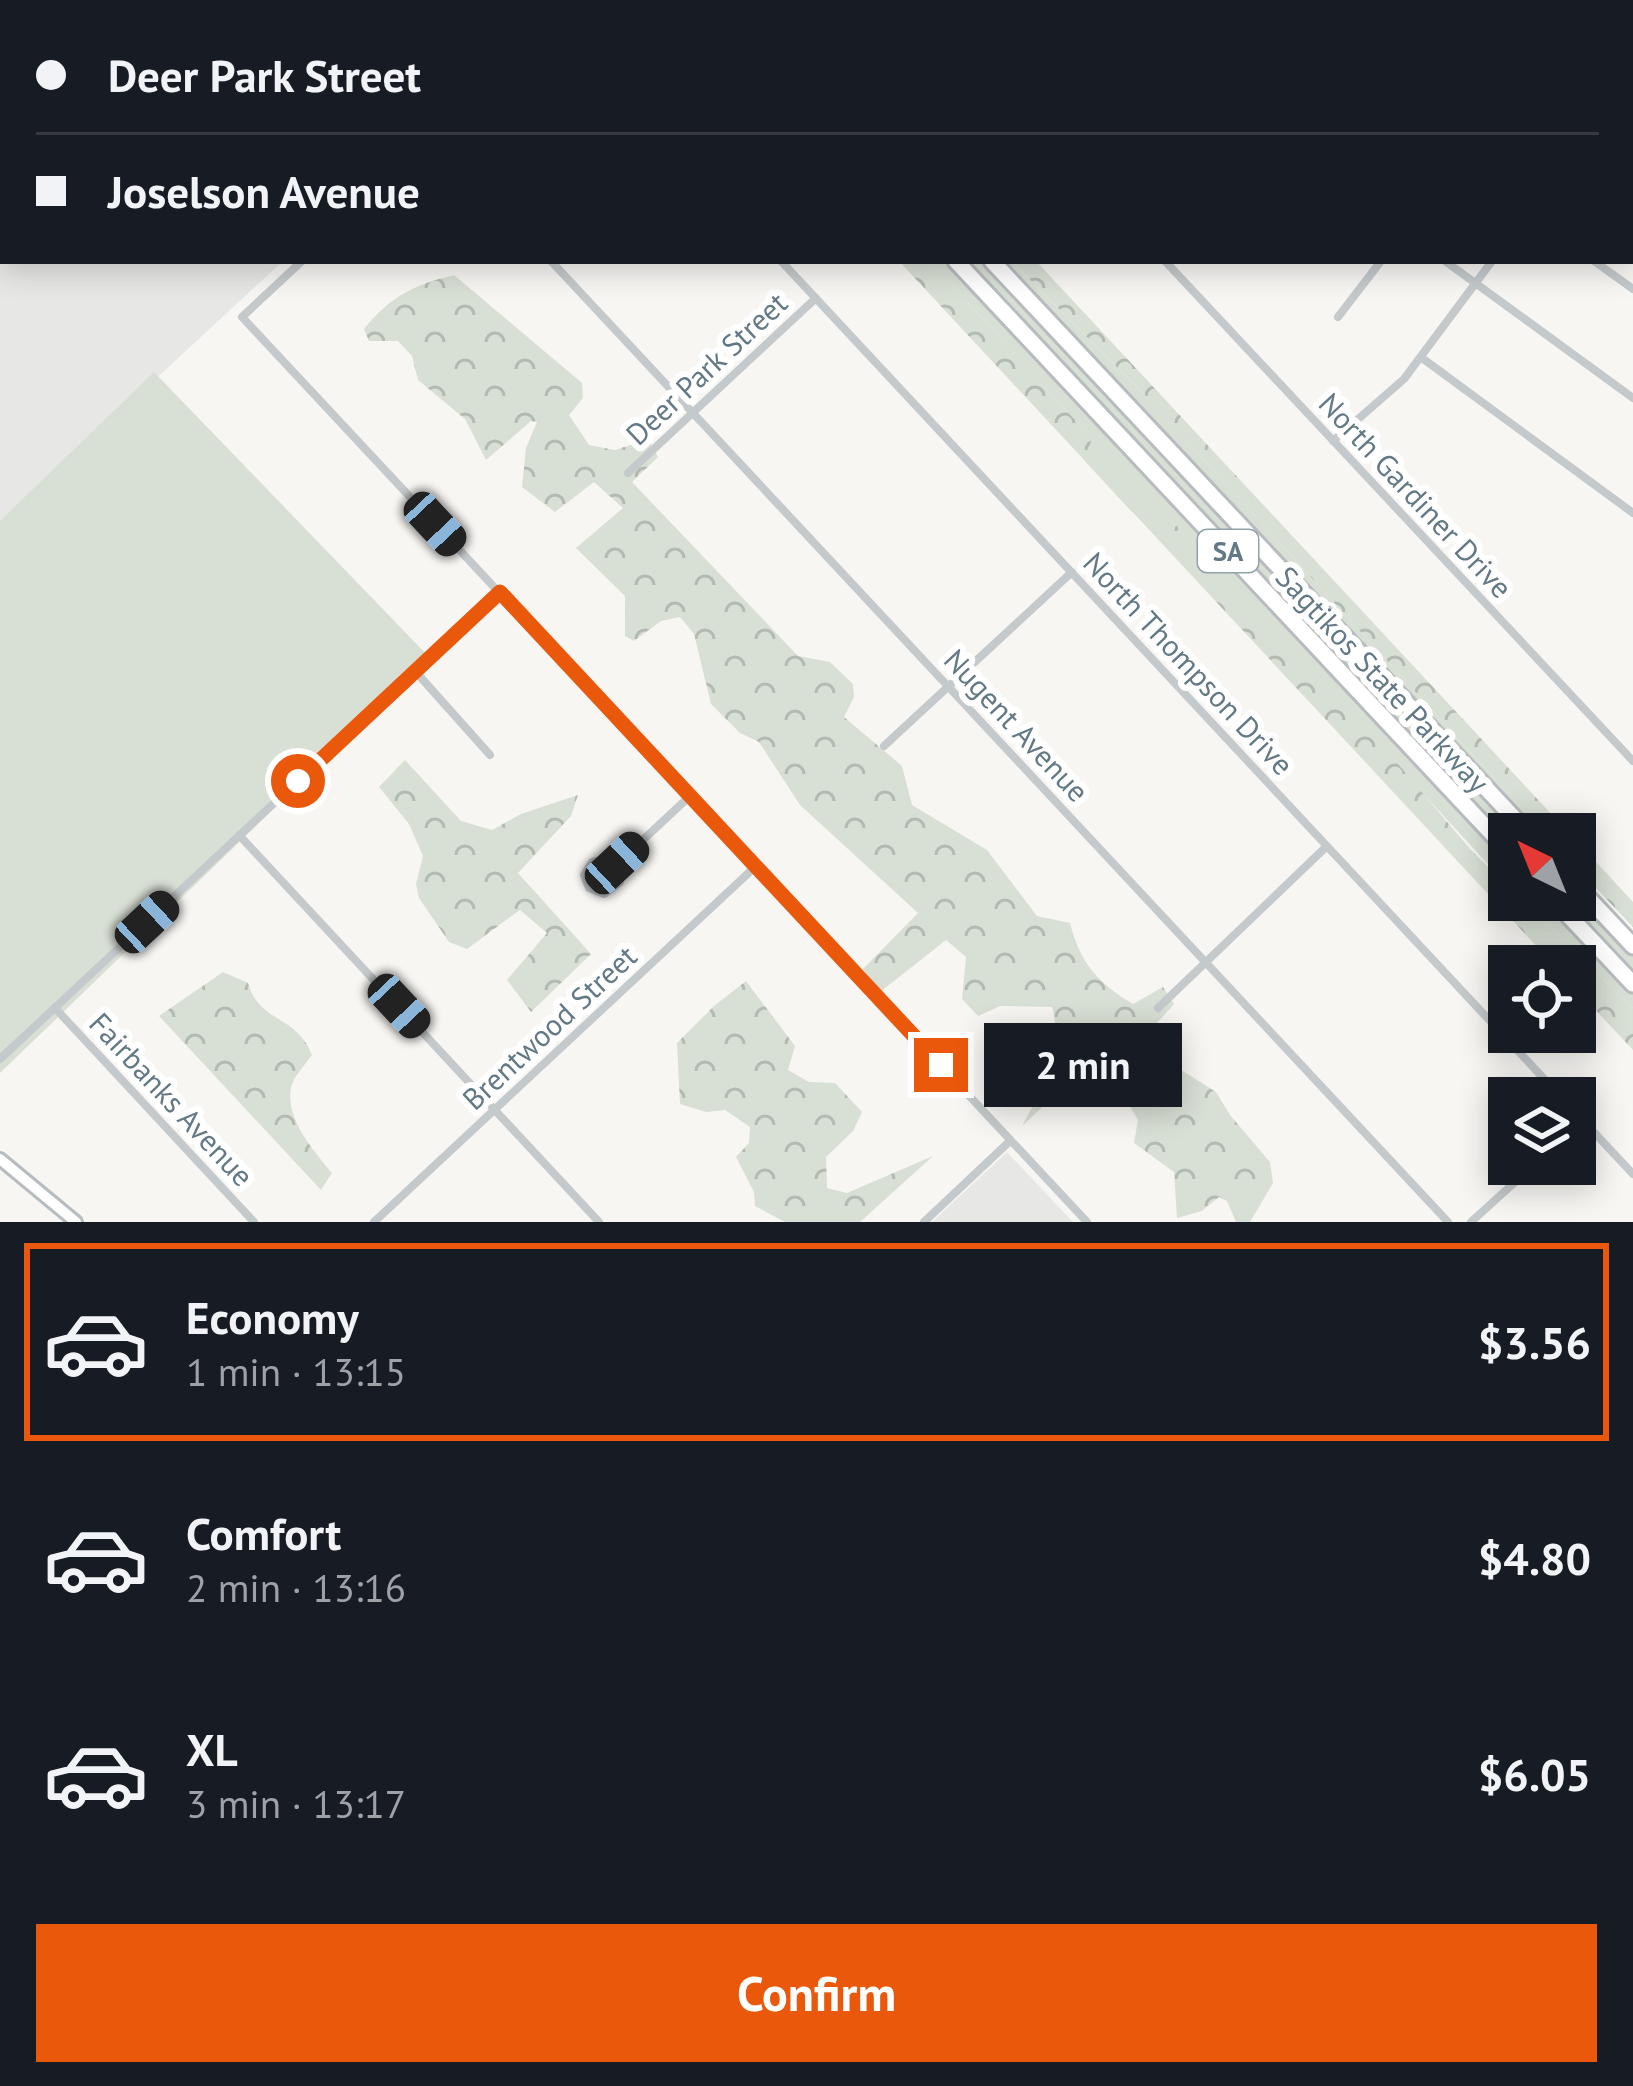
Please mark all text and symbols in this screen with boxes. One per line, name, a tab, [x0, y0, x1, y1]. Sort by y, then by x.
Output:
text: Deer Park Street	[108, 46, 421, 104]
text: Joselson Avenue	[108, 162, 420, 220]
street label: Deer Park Street	[617, 283, 795, 453]
street label: North Gardiner Drive	[1311, 384, 1521, 606]
car	[397, 485, 473, 563]
road number: SA	[1198, 530, 1258, 572]
street label: North Thompson Drive	[1075, 543, 1303, 783]
street label: Sagtikos State Parkway	[1268, 557, 1498, 801]
street label: Nugent Avenue	[936, 640, 1098, 810]
route start	[271, 754, 325, 808]
north arrow	[1488, 813, 1596, 921]
map controls	[1488, 813, 1596, 1185]
car	[578, 825, 656, 901]
car	[108, 884, 186, 960]
street label: Brentwood Street	[454, 936, 644, 1118]
button: locate	[1488, 945, 1596, 1053]
car	[361, 967, 437, 1045]
street label: Fairbanks Avenue	[81, 1004, 263, 1194]
callout: 2 min	[983, 1023, 1181, 1107]
route end	[914, 1038, 968, 1092]
text: 2 min	[1035, 1039, 1131, 1090]
button: layers	[1488, 1077, 1596, 1185]
icon: car	[42, 1288, 150, 1396]
text: Economy	[186, 1288, 359, 1346]
text: $3.56	[1478, 1313, 1591, 1371]
text: 1 min · 13:15	[186, 1346, 406, 1397]
icon: car	[42, 1504, 150, 1612]
text: Comfort	[186, 1504, 341, 1562]
text: $4.80	[1478, 1529, 1591, 1587]
text: 2 min · 13:16	[186, 1562, 406, 1613]
icon: car	[42, 1720, 150, 1828]
text: XL	[186, 1720, 238, 1778]
text: $6.05	[1478, 1745, 1591, 1803]
text: 3 min · 13:17	[186, 1778, 406, 1829]
button: Confirm	[36, 1924, 1597, 2062]

